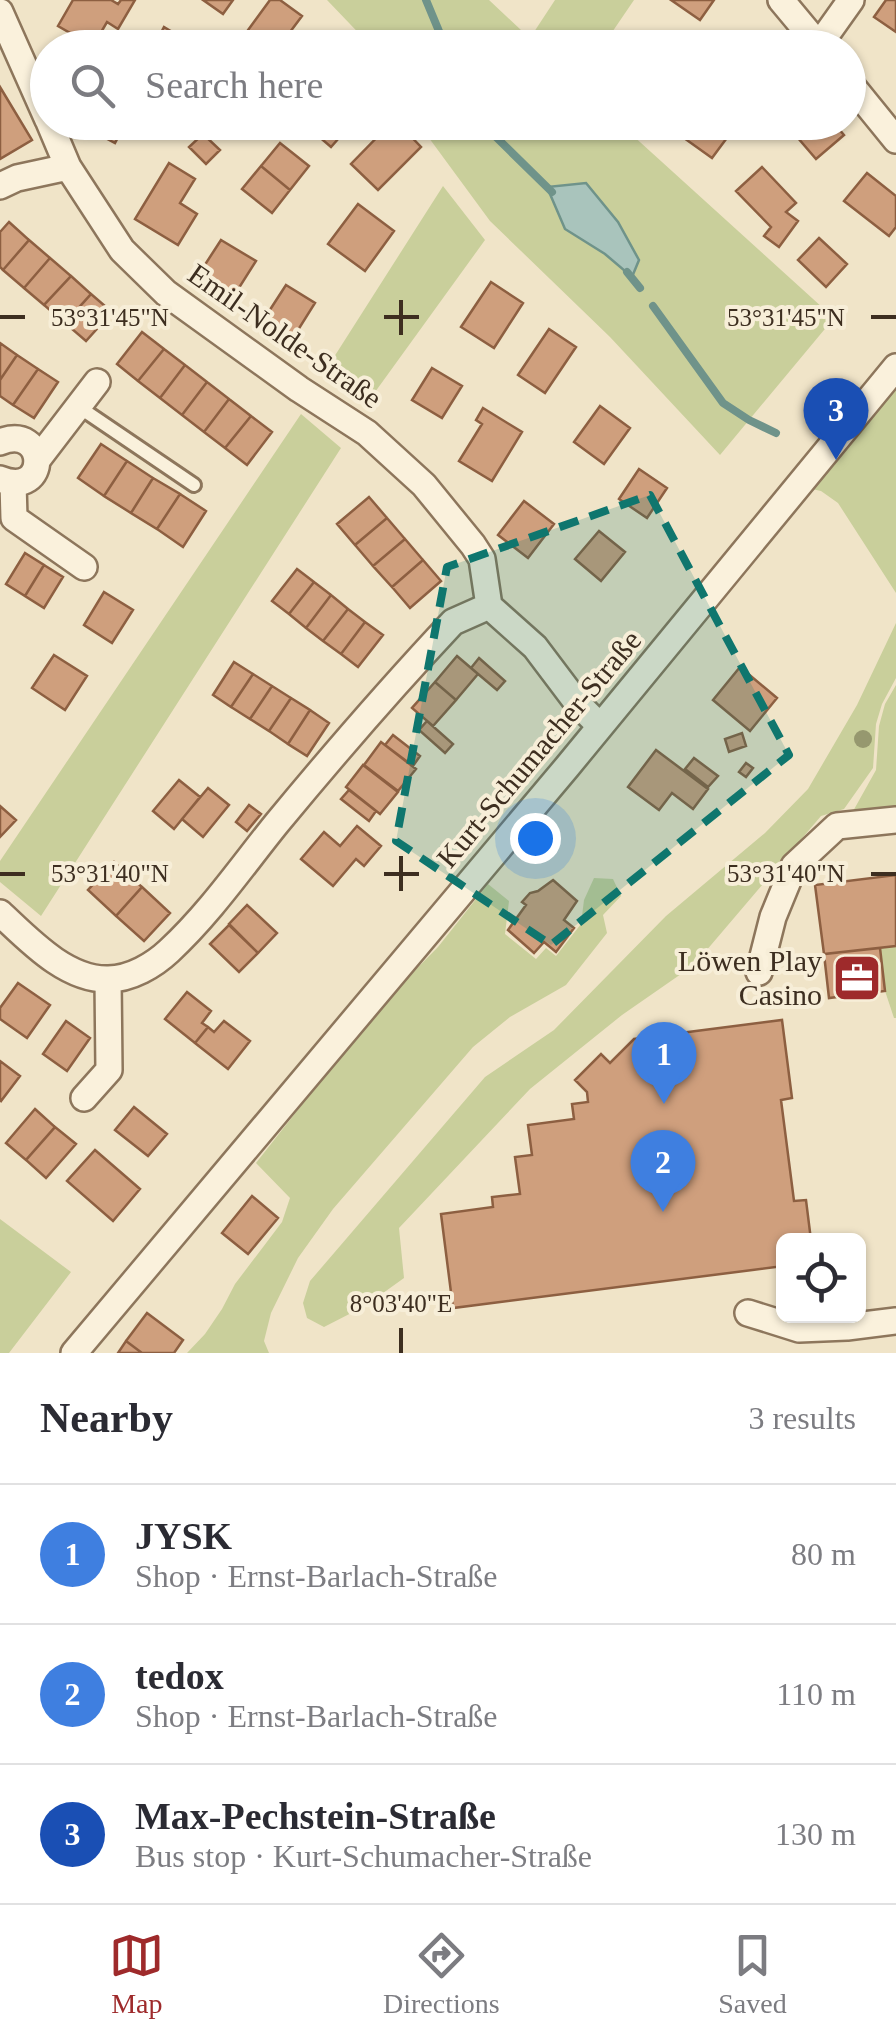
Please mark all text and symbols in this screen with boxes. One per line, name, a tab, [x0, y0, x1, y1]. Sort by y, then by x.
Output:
search box	[30, 30, 866, 140]
icon: search	[65, 58, 120, 113]
text: Search here	[145, 64, 323, 106]
street label: Emil-Nolde-Straße	[182, 257, 388, 415]
text: 53°31'45"N	[51, 304, 169, 331]
text: 53°31'45"N	[727, 304, 845, 331]
pin: 3	[804, 378, 868, 460]
street label: Kurt-Schumacher-Straße	[430, 623, 647, 874]
your location	[510, 813, 561, 864]
text: 53°31'40"N	[51, 860, 169, 887]
text: 53°31'40"N	[727, 860, 845, 887]
place label: Löwen Play Casino	[678, 944, 822, 1011]
office icon: Löwen Play Casino	[831, 952, 883, 1004]
pin: 1	[632, 1022, 696, 1104]
pin: 2	[630, 1130, 696, 1212]
map controls	[776, 1233, 866, 1323]
button: locate	[776, 1233, 866, 1323]
text: 8°03'40"E	[350, 1290, 452, 1317]
text: Nearby	[40, 1395, 173, 1441]
text: 3 results	[748, 1400, 856, 1436]
text: JYSK	[135, 1515, 232, 1557]
text: 1	[65, 1536, 81, 1572]
text: 80 m	[791, 1536, 856, 1572]
text: Shop · Ernst-Barlach-Straße	[135, 1558, 498, 1594]
text: tedox	[135, 1655, 224, 1697]
text: 2	[65, 1676, 81, 1712]
text: 110 m	[776, 1676, 856, 1712]
text: Shop · Ernst-Barlach-Straße	[135, 1698, 498, 1734]
text: Max-Pechstein-Straße	[135, 1795, 496, 1837]
text: 3	[65, 1816, 81, 1852]
text: 130 m	[775, 1816, 856, 1852]
text: Bus stop · Kurt-Schumacher-Straße	[135, 1838, 592, 1874]
tab: Map	[109, 1928, 164, 2020]
tab: Directions	[383, 1928, 500, 2020]
tab: Saved	[718, 1928, 787, 2020]

